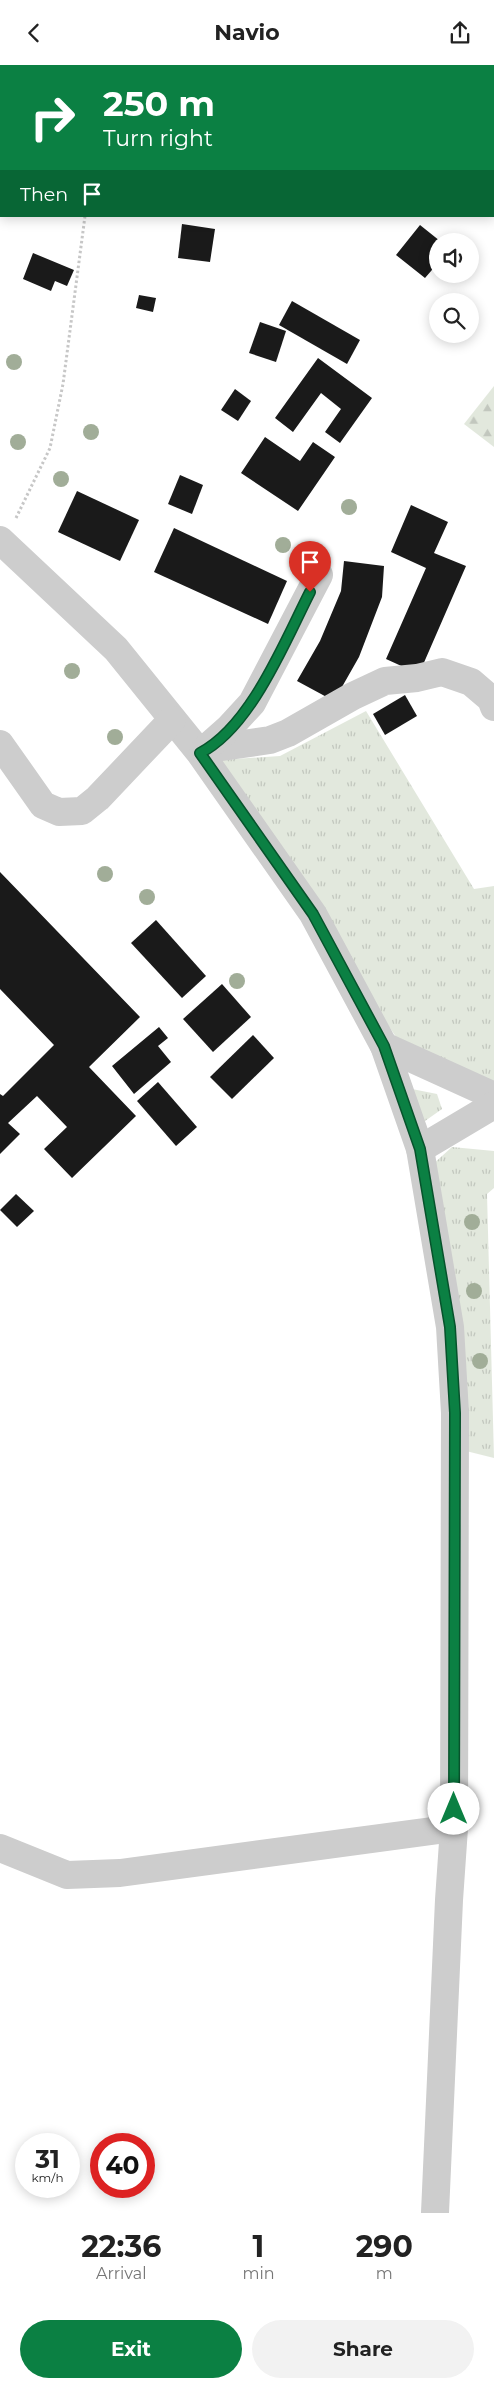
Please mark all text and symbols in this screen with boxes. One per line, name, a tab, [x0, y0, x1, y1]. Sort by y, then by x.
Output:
icon: back	[20, 19, 48, 47]
text: Navio	[214, 19, 280, 46]
icon: share	[446, 19, 474, 47]
text: 250 m	[103, 82, 215, 125]
icon: right	[20, 85, 85, 150]
text: Turn right	[103, 125, 213, 152]
icon: arrive	[78, 180, 106, 208]
text: Then	[20, 183, 68, 206]
map controls	[429, 233, 479, 343]
button: sound	[429, 233, 479, 283]
button: search	[429, 293, 479, 343]
pin	[289, 541, 331, 592]
icon: arrive	[296, 548, 324, 576]
position arrow	[427, 1782, 479, 1834]
speed limit sign: 40	[90, 2133, 155, 2198]
text: 31	[35, 2144, 60, 2174]
text: km/h	[31, 2170, 64, 2185]
text: 22:36	[81, 2228, 161, 2265]
text: 1	[253, 2228, 264, 2265]
text: 290	[356, 2228, 413, 2265]
text: Arrival	[96, 2264, 146, 2283]
text: min	[242, 2264, 275, 2283]
text: m	[376, 2264, 393, 2283]
button: Exit	[20, 2320, 242, 2378]
button: Share	[252, 2320, 474, 2378]

